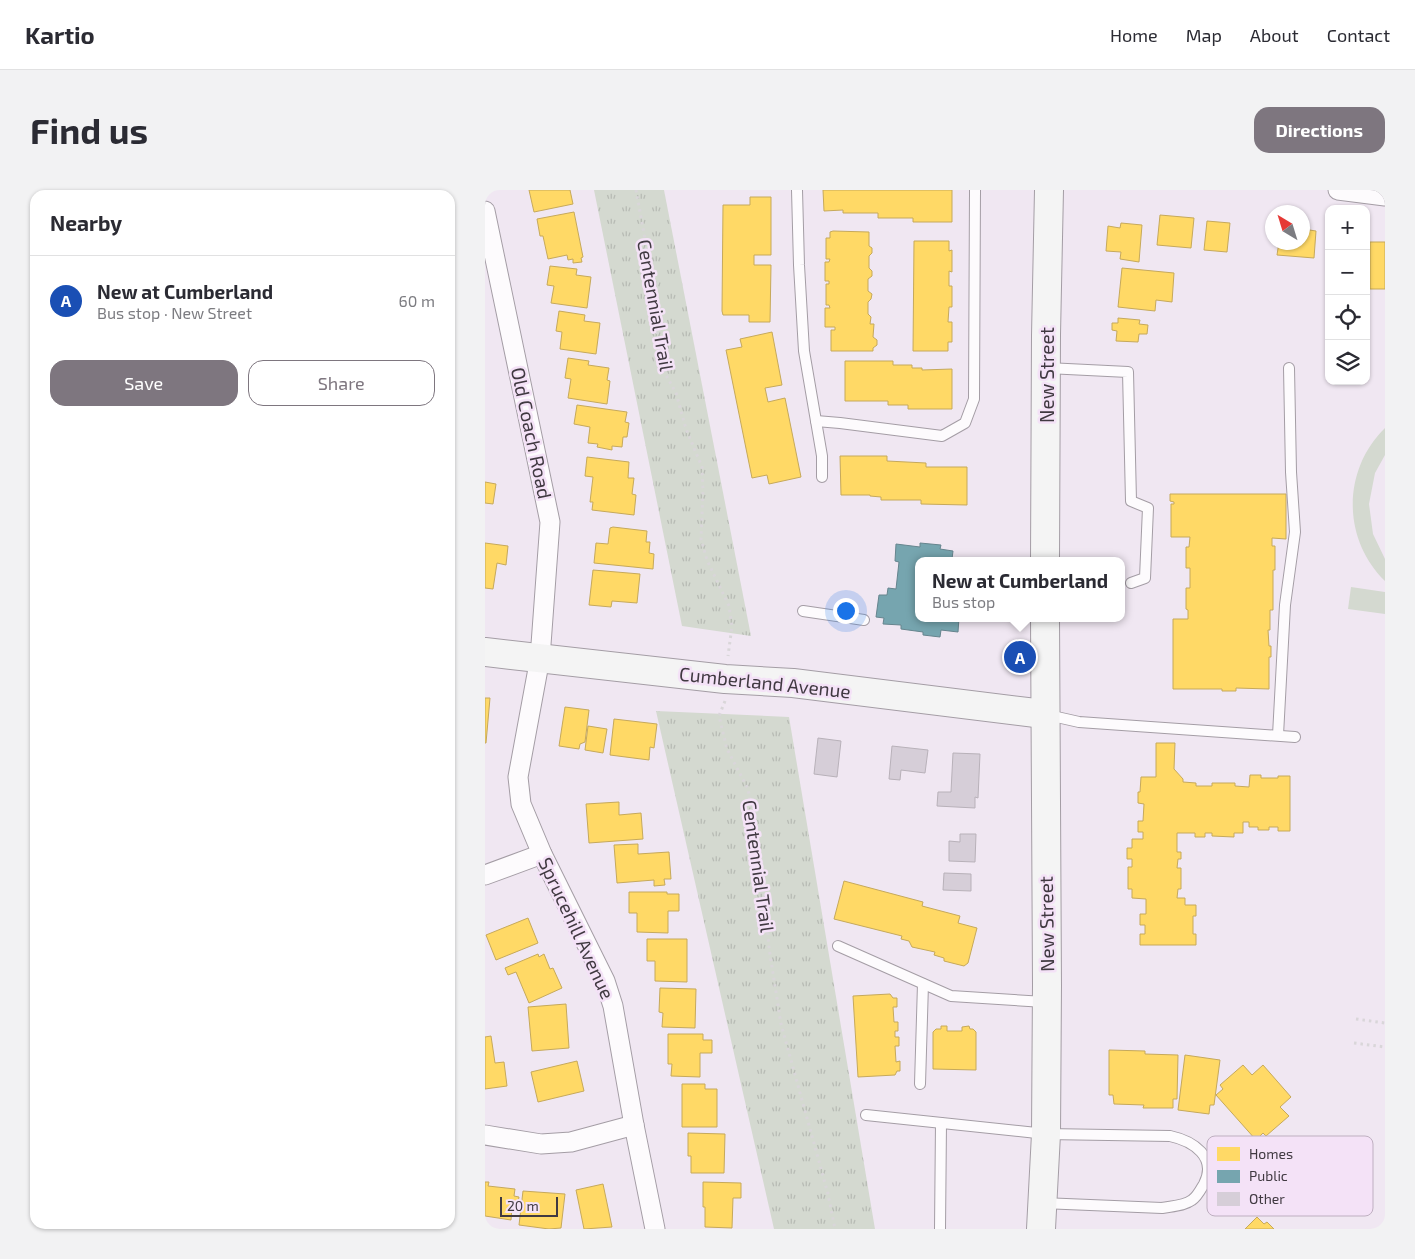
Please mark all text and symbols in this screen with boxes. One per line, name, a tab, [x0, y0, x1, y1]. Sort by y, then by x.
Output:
text: Kartio	[25, 20, 95, 49]
text: Home	[1110, 24, 1158, 46]
text: Map	[1186, 24, 1222, 46]
text: About	[1250, 24, 1299, 46]
text: Contact	[1327, 24, 1390, 46]
button: Directions	[1254, 107, 1385, 153]
text: Find us	[30, 109, 148, 151]
north arrow	[1265, 205, 1310, 250]
map controls	[1325, 205, 1370, 385]
button: +	[1325, 205, 1370, 250]
text: Nearby	[50, 210, 122, 235]
street label: Centennial Trail	[633, 237, 679, 373]
button: −	[1325, 250, 1370, 295]
text: New at Cumberland	[97, 280, 273, 303]
text: A	[61, 291, 71, 310]
text: 60 m	[399, 291, 435, 310]
button: locate	[1325, 295, 1370, 340]
text: Bus stop · New Street	[97, 303, 252, 322]
street label: New Street	[1035, 327, 1058, 423]
button: layers	[1325, 340, 1370, 385]
button: Save	[50, 360, 238, 406]
button: Share	[248, 360, 435, 406]
street label: Old Coach Road	[507, 365, 557, 501]
popup	[915, 557, 1125, 622]
text: New at Cumberland	[932, 569, 1108, 592]
text: Bus stop	[932, 592, 995, 611]
your location	[833, 598, 859, 624]
pin: A	[1004, 638, 1036, 676]
street label: Cumberland Avenue	[678, 662, 852, 702]
street label: Centennial Trail	[738, 798, 780, 934]
street label: Sprucehill Avenue	[534, 854, 620, 1002]
street label: New Street	[1034, 876, 1058, 972]
legend	[1207, 1136, 1373, 1216]
text: Homes	[1249, 1145, 1293, 1162]
text: Public	[1249, 1167, 1288, 1184]
text: Other	[1249, 1190, 1285, 1207]
scale bar	[500, 1194, 557, 1217]
text: 20 m	[507, 1197, 539, 1214]

